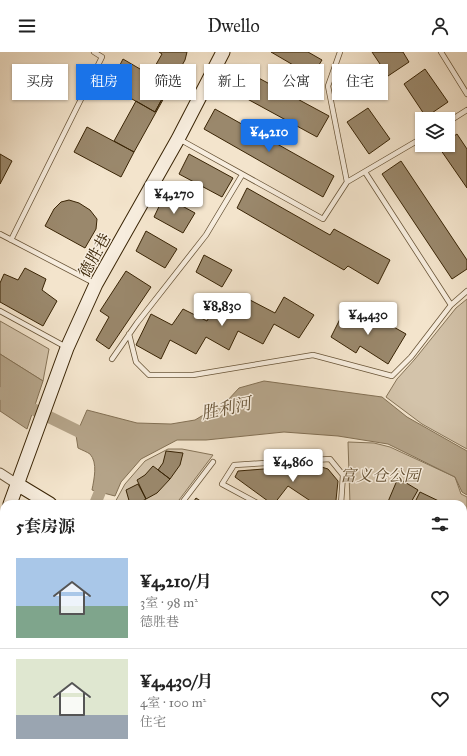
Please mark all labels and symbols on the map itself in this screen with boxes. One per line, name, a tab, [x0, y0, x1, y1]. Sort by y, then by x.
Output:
pin: ¥4,210	[236, 119, 302, 153]
pin: ¥4,270	[141, 181, 207, 215]
street label: 德胜巷	[74, 230, 114, 281]
pin: ¥8,830	[189, 293, 255, 327]
pin: ¥4,430	[335, 302, 401, 336]
water label: 胜利河	[199, 392, 256, 424]
pin: ¥4,860	[260, 449, 326, 483]
park label: 富义仓公园	[340, 466, 423, 485]

